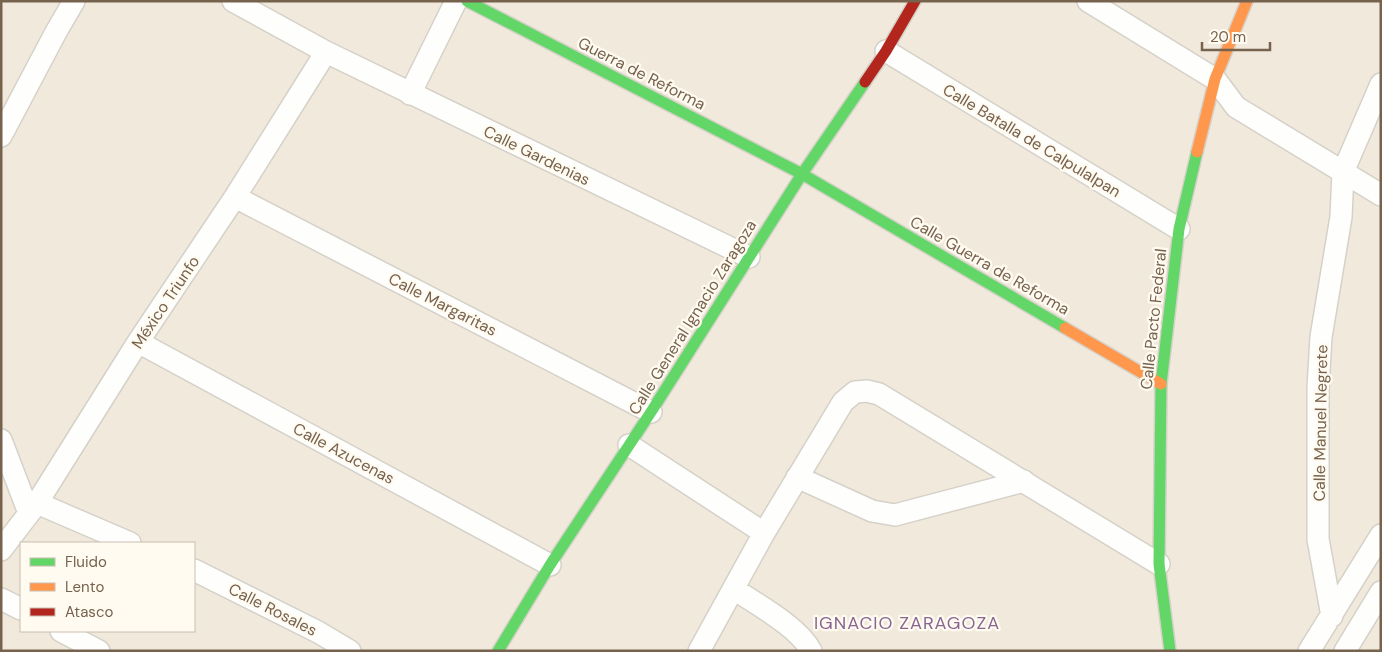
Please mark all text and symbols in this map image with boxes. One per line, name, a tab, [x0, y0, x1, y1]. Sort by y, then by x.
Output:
scale bar	[1202, 20, 1270, 52]
text: 20 m	[1210, 27, 1246, 47]
street label: Guerra de Reforma	[575, 32, 709, 115]
street label: Calle Batalla de Calpulalpan	[939, 79, 1125, 202]
street label: Calle Gardenias	[480, 121, 594, 190]
street label: Calle Guerra de Reforma	[906, 211, 1073, 320]
street label: Calle General Ignacio Zaragoza	[624, 216, 761, 419]
street label: Calle Pacto Federal	[1136, 248, 1171, 391]
street label: México Triunfo	[127, 252, 204, 353]
street label: Calle Margaritas	[385, 268, 501, 341]
street label: Calle Manuel Negrete	[1309, 344, 1332, 502]
street label: Calle Azucenas	[289, 418, 398, 489]
legend	[20, 542, 195, 632]
text: Fluido	[65, 552, 107, 572]
text: Lento	[65, 577, 104, 597]
street label: Calle Rosales	[225, 578, 321, 641]
text: Atasco	[65, 602, 113, 622]
district label: IGNACIO ZARAGOZA	[814, 611, 1000, 635]

